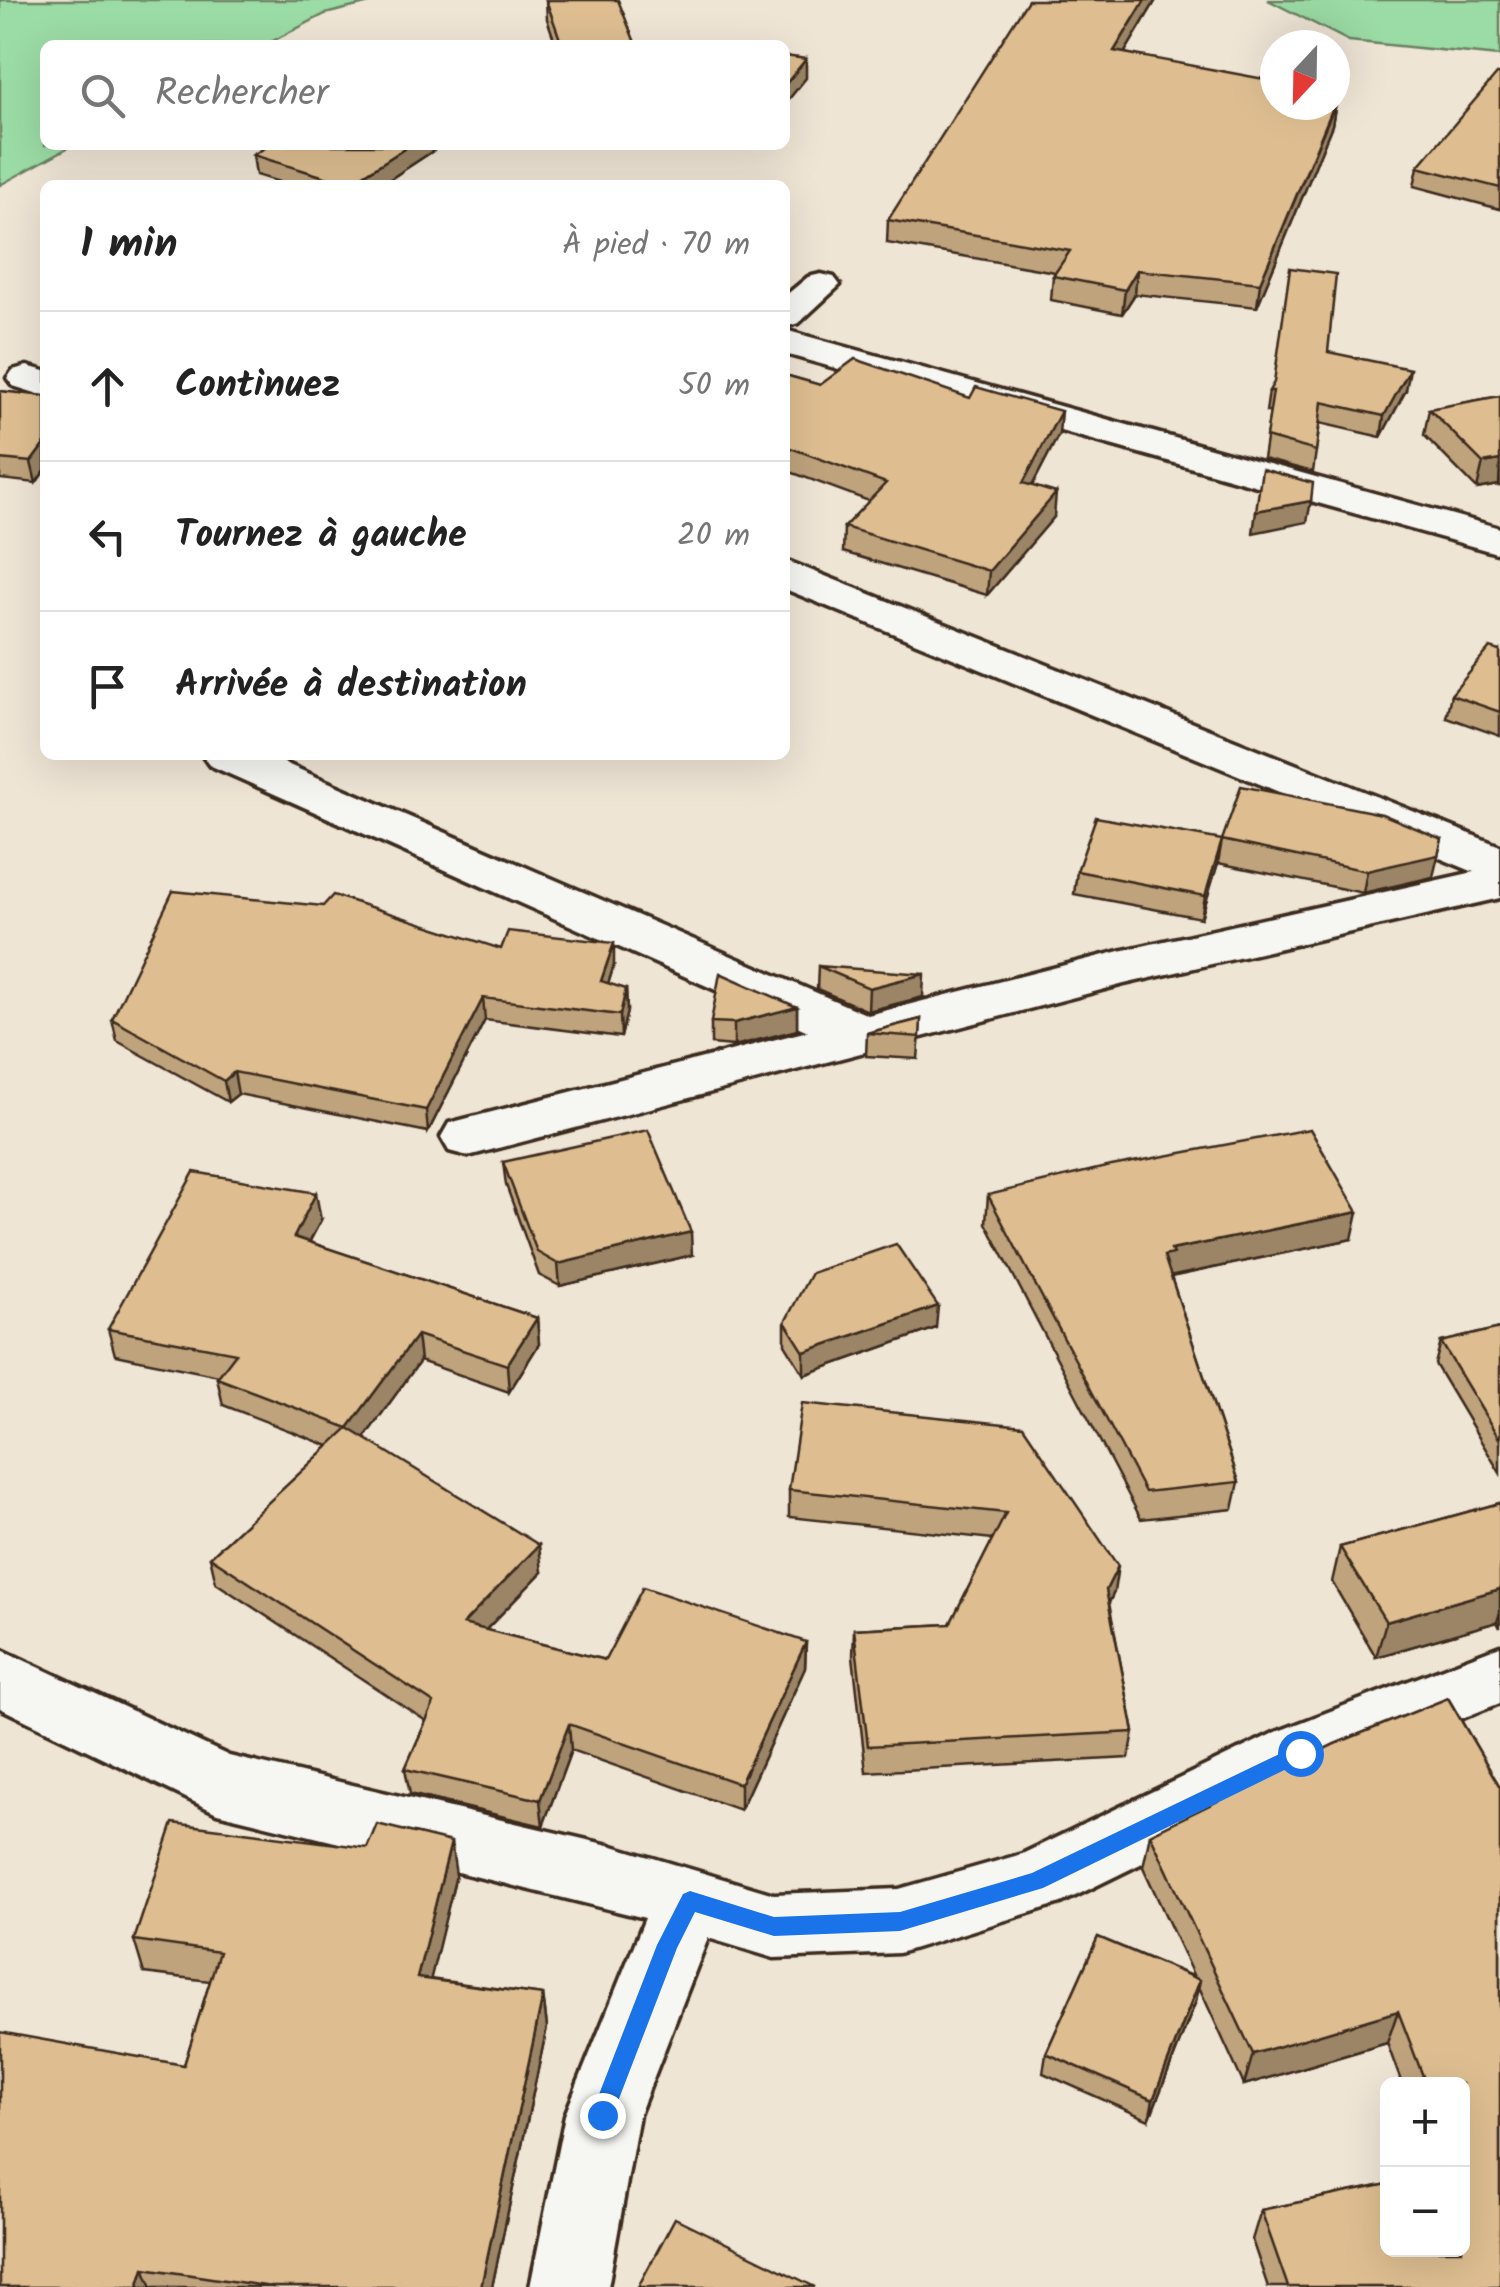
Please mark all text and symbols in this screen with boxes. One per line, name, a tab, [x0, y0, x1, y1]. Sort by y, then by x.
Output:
north arrow	[1260, 30, 1350, 120]
search box	[40, 40, 790, 150]
text: Rechercher	[155, 65, 328, 125]
icon: search	[75, 68, 130, 123]
text: 1 min	[80, 212, 177, 279]
text: À pied · 70 m	[562, 220, 750, 271]
text: Continuez	[175, 356, 340, 416]
icon: ahead	[80, 359, 135, 414]
text: 50 m	[679, 361, 750, 412]
text: Tournez à gauche	[175, 506, 467, 566]
icon: left	[80, 509, 135, 564]
text: 20 m	[677, 511, 750, 562]
text: Arrivée à destination	[175, 656, 527, 716]
icon: arrive	[80, 659, 135, 714]
route start	[1278, 1731, 1324, 1777]
map controls	[1380, 2077, 1470, 2257]
button: +	[1380, 2077, 1470, 2167]
route end	[580, 2093, 626, 2139]
button: −	[1380, 2167, 1470, 2257]

